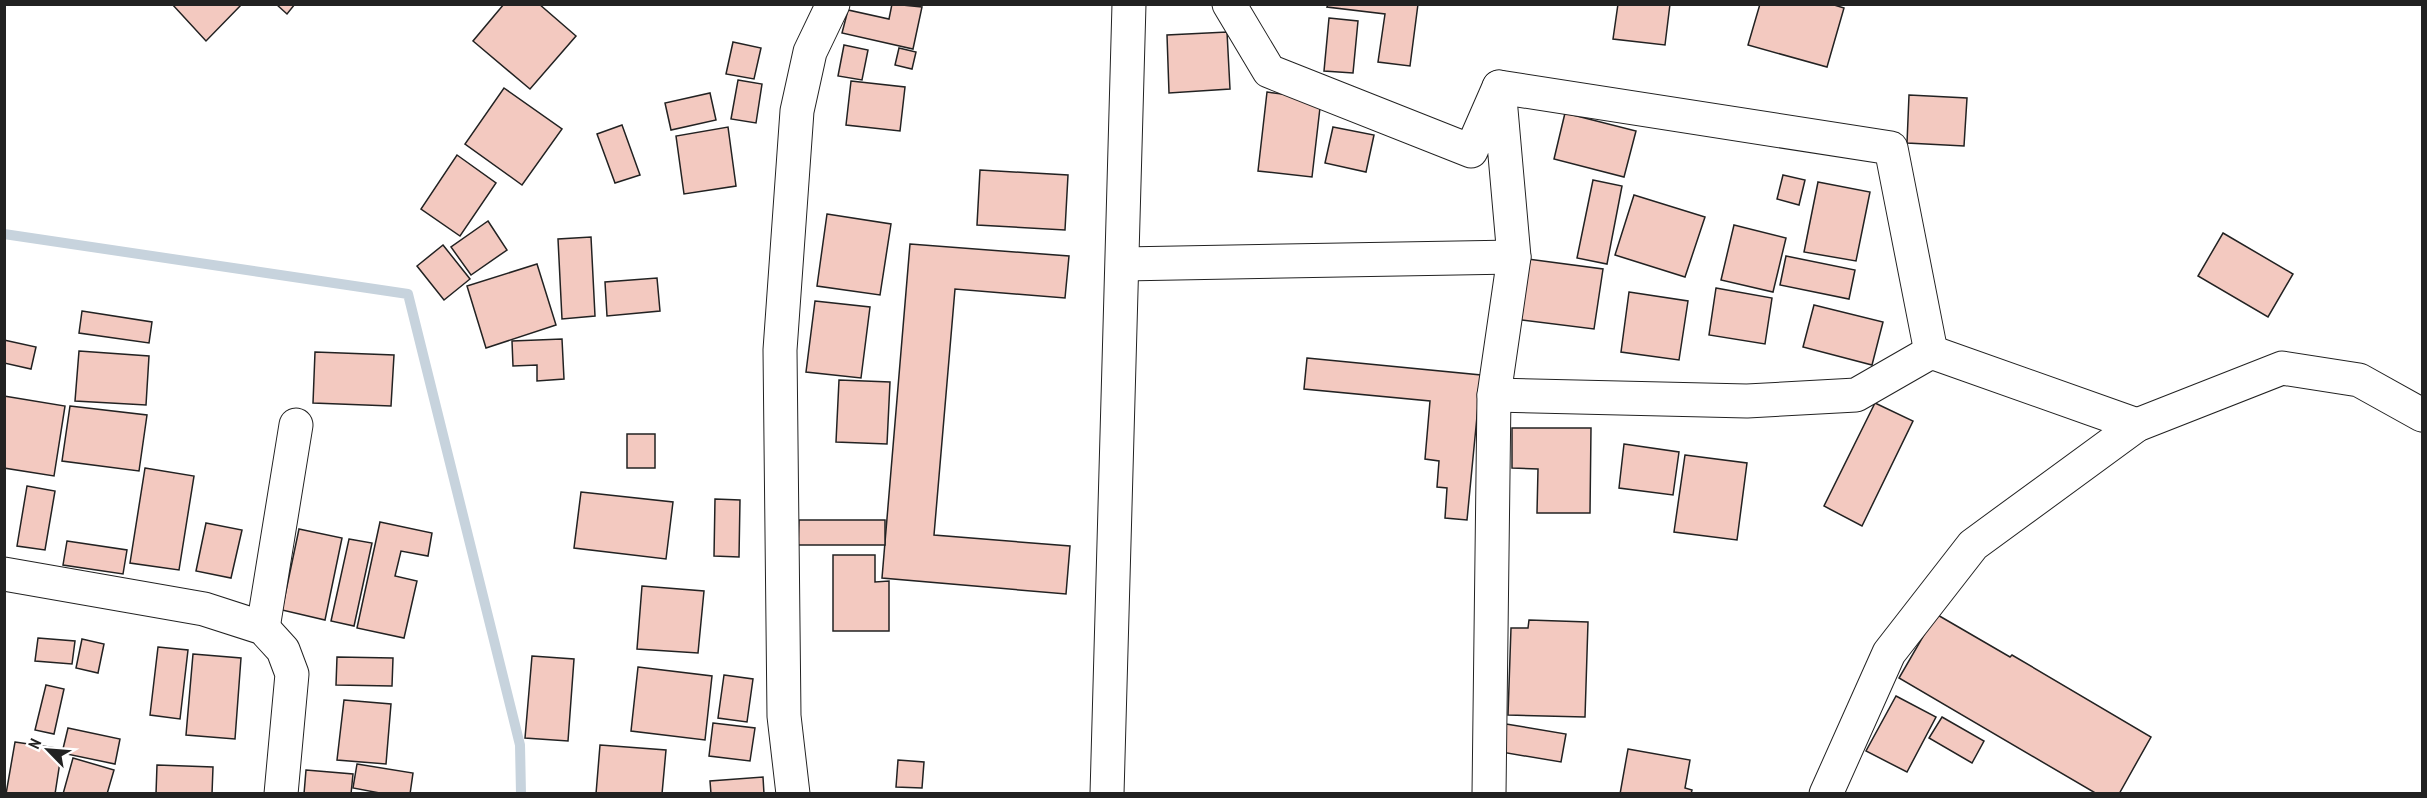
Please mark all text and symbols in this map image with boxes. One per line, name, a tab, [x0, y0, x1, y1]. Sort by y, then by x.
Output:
north arrow	[18, 720, 78, 780]
text: N	[24, 736, 45, 752]

